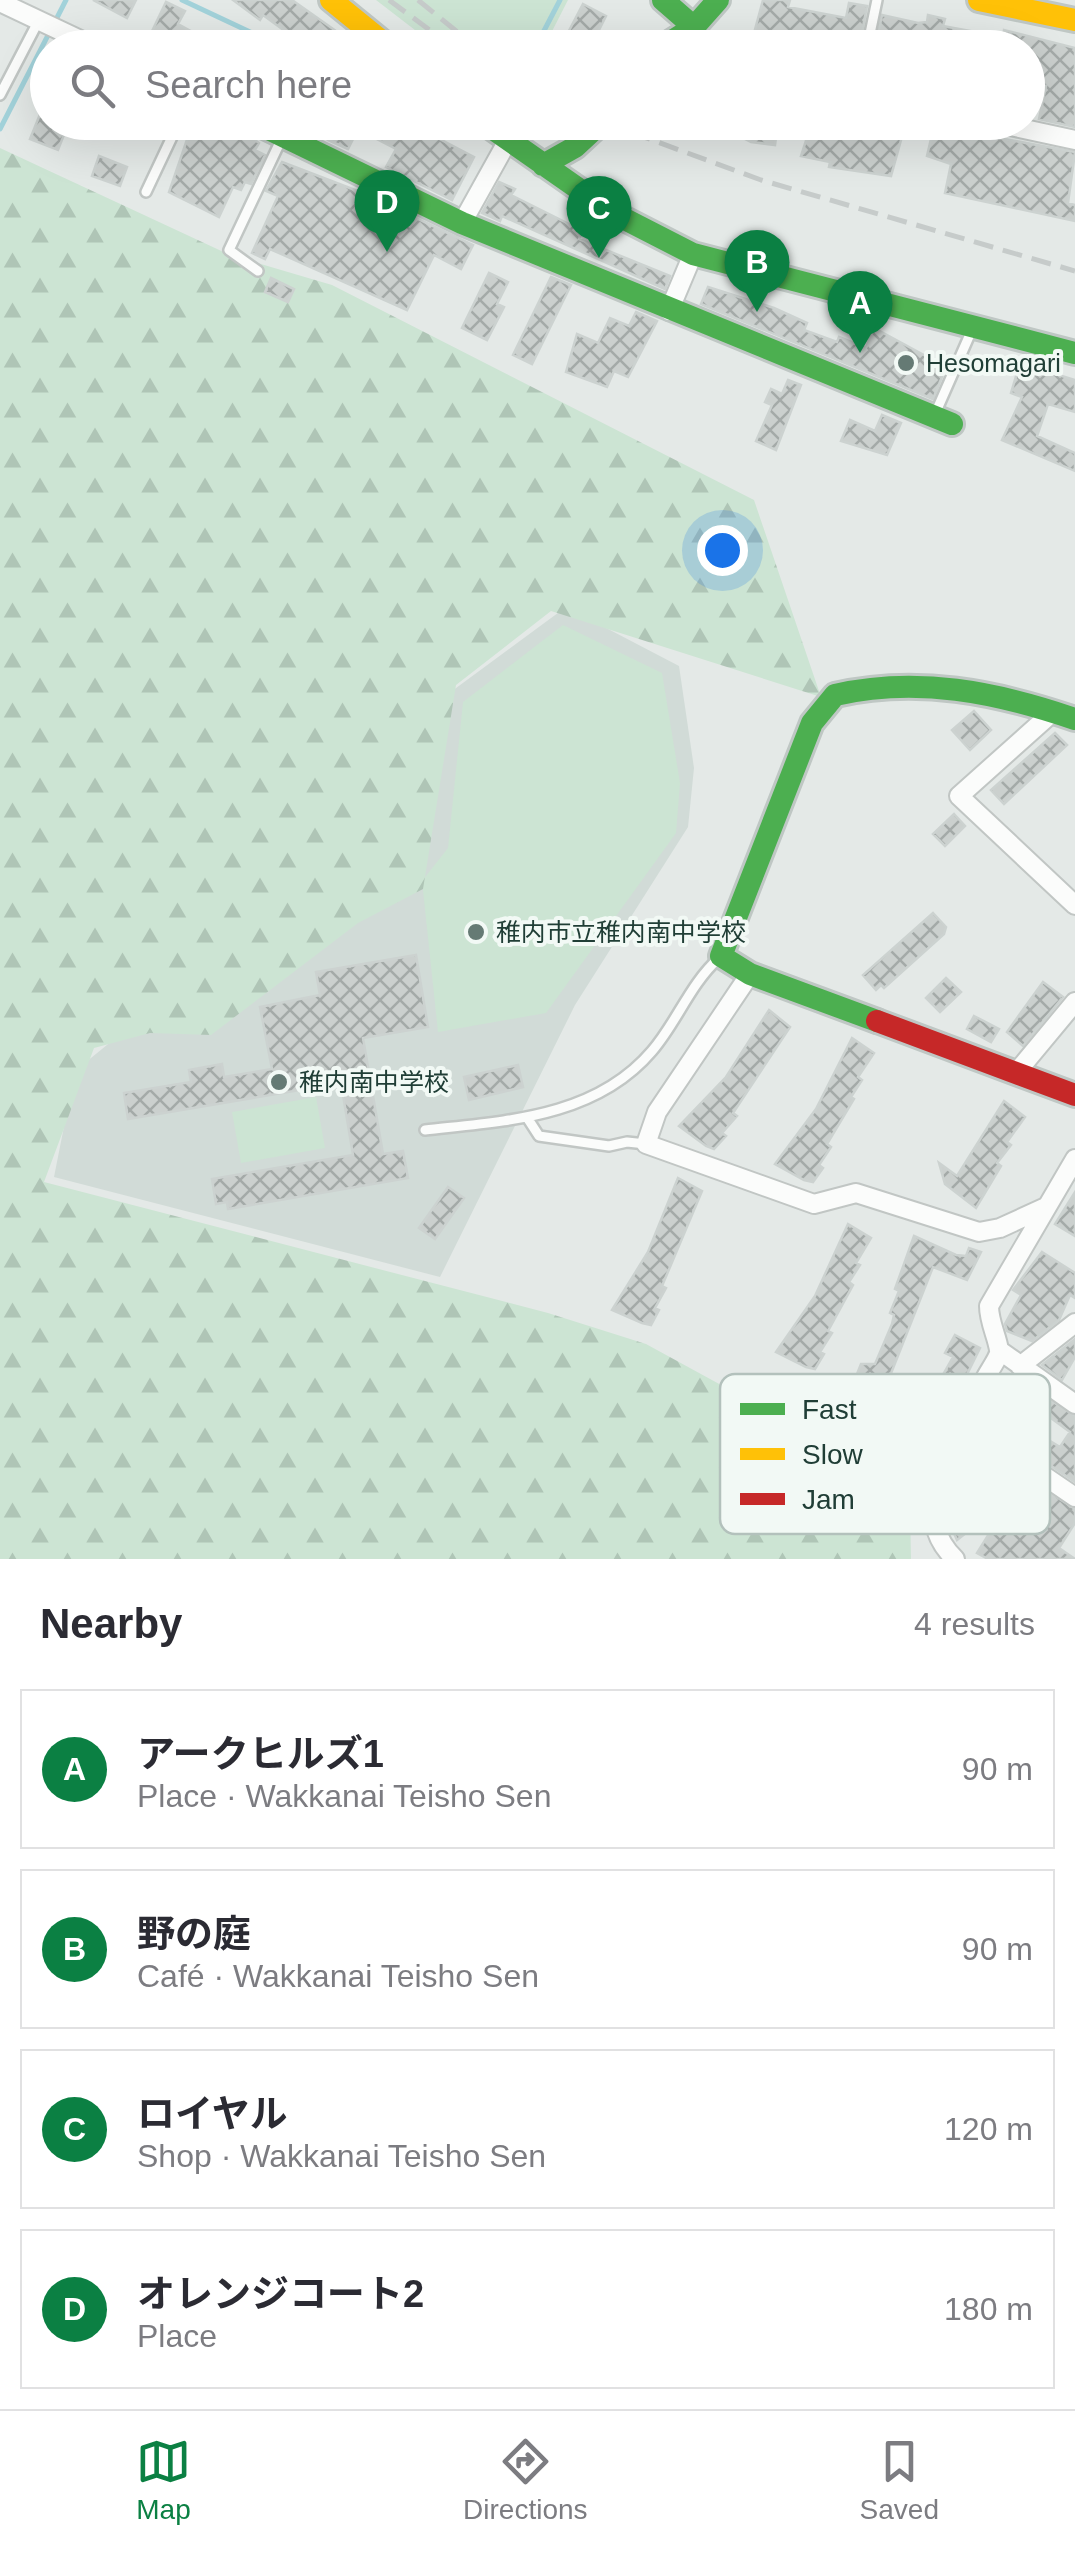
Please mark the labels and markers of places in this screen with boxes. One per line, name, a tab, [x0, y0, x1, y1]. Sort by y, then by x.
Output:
pin: D	[354, 170, 420, 252]
pin: C	[566, 176, 632, 258]
pin: B	[724, 230, 790, 312]
pin: A	[828, 270, 892, 353]
place label: Hesomagari	[926, 349, 1061, 377]
marker: Hesomagari	[895, 352, 917, 374]
place label: 稚内市立稚内南中学校	[496, 918, 746, 946]
marker: 稚内市立稚内南中学校	[465, 921, 487, 943]
place label: 稚内南中学校	[299, 1068, 449, 1096]
marker: 稚内南中学校	[268, 1071, 290, 1093]

